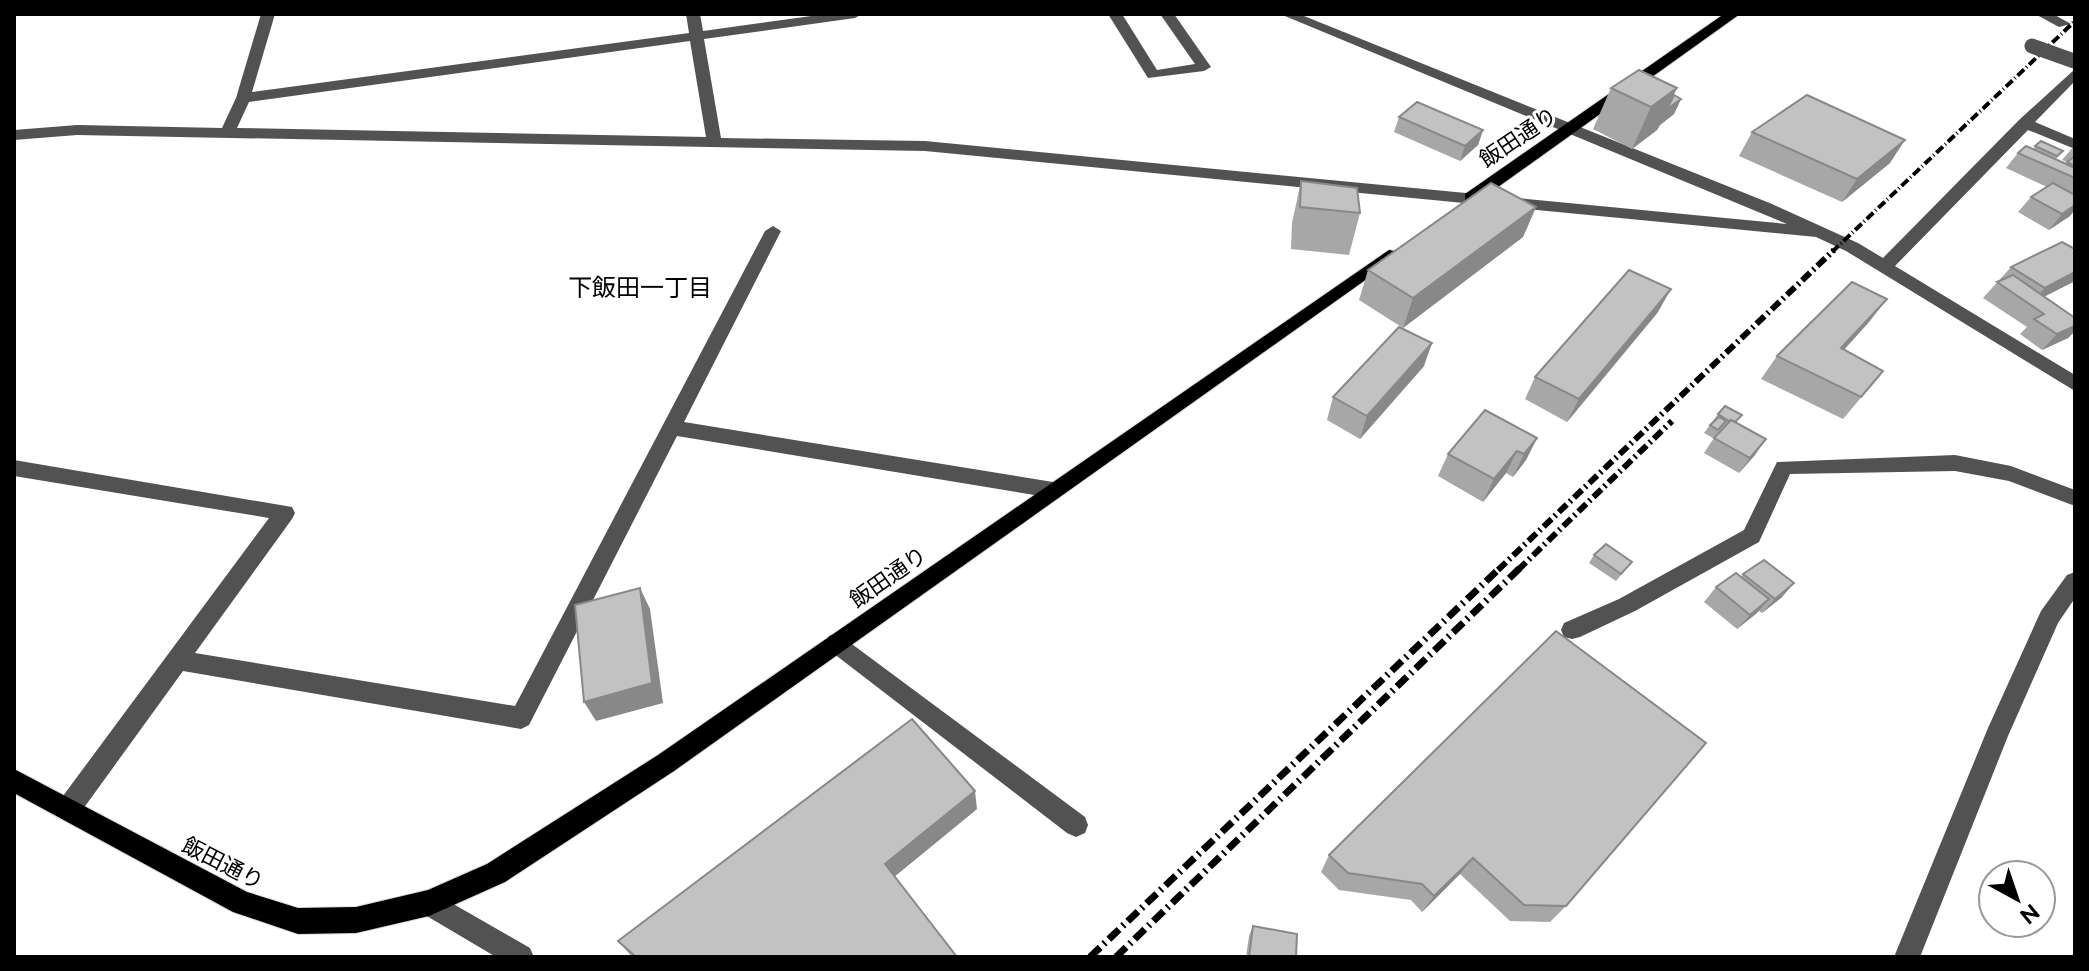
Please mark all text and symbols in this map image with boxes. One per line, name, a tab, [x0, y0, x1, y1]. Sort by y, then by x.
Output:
street label: 飯田通り	[1474, 102, 1562, 172]
district label: 下飯田一丁目	[568, 273, 712, 302]
street label: 飯田通り	[844, 541, 932, 613]
street label: 飯田通り	[178, 831, 268, 895]
north arrow	[1977, 859, 2057, 939]
text: N	[2015, 899, 2045, 930]

